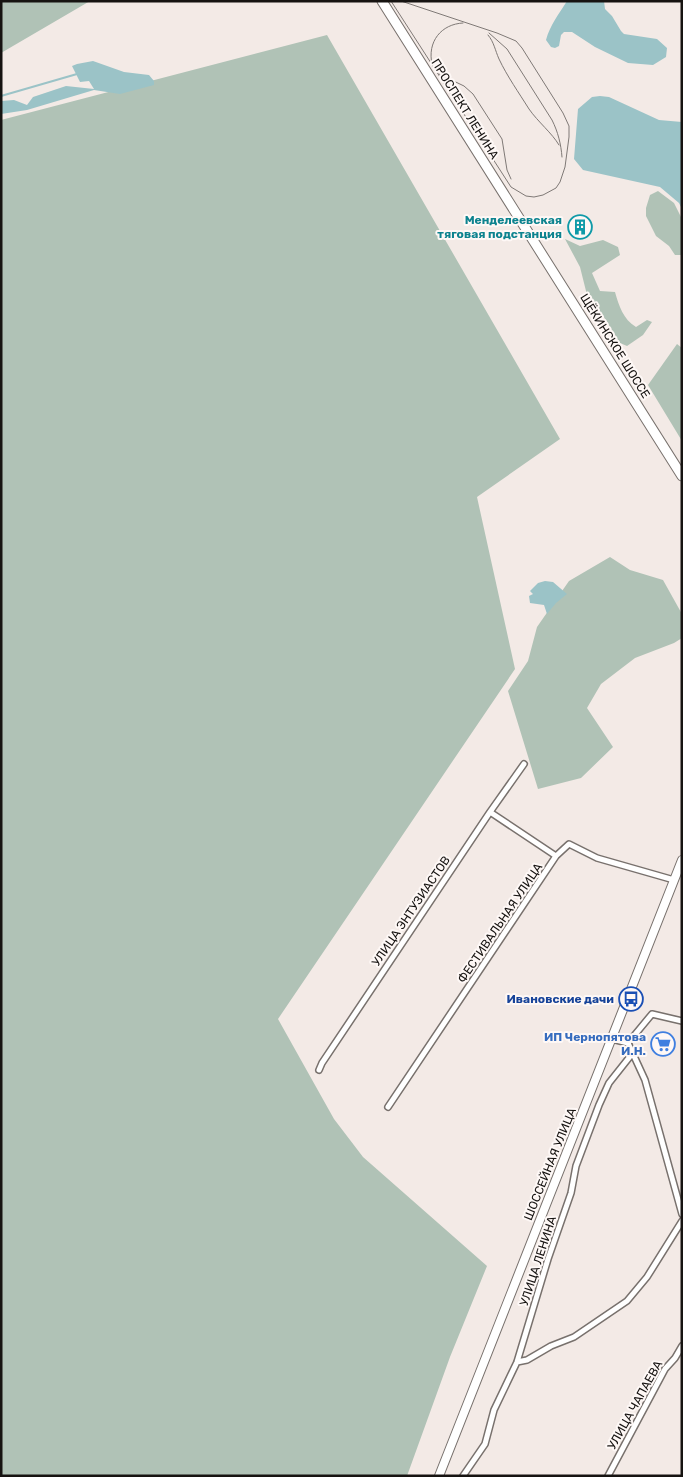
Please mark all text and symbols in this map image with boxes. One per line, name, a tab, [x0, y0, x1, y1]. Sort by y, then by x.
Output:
street label: ПРОСПЕКТ ЛЕНИНА	[428, 56, 502, 162]
place label: Менделеевская тяговая подстанция	[437, 213, 562, 241]
building icon: Менделеевская тяговая подстанция	[567, 214, 593, 240]
street label: ЩЁКИНСКОЕ ШОССЕ	[577, 291, 653, 401]
street label: УЛИЦА ЭНТУЗИАСТОВ	[369, 853, 453, 969]
street label: ФЕСТИВАЛЬНАЯ УЛИЦА	[455, 860, 545, 986]
bus stop icon: Ивановские дачи	[618, 986, 644, 1012]
place label: Ивановские дачи	[506, 992, 614, 1006]
place label: ИП Чернопятова И.Н.	[544, 1030, 646, 1058]
supermarket icon: ИП Чернопятова И.Н.	[650, 1031, 676, 1057]
street label: ШОССЕЙНАЯ УЛИЦА	[521, 1106, 579, 1222]
street label: УЛИЦА ЛЕНИНА	[517, 1214, 559, 1308]
street label: УЛИЦА ЧАПАЕВА	[605, 1358, 665, 1452]

